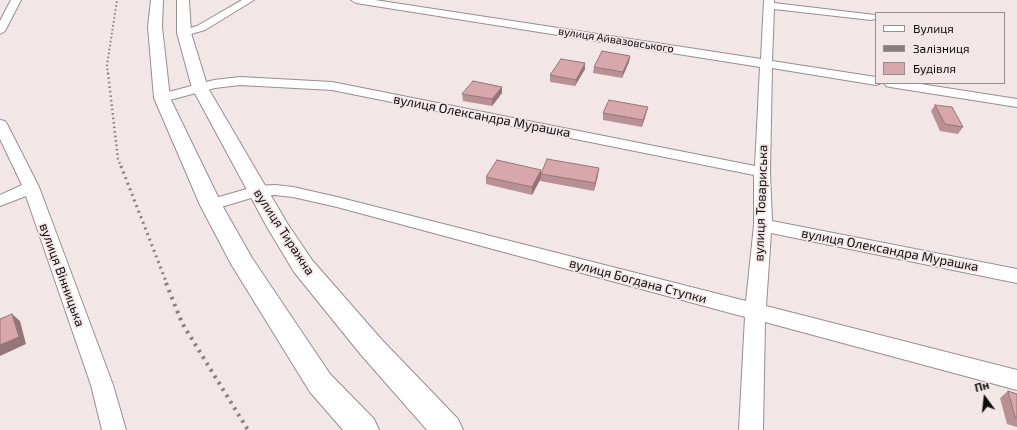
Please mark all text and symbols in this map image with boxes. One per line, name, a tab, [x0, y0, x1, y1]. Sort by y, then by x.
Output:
legend	[875, 12, 1005, 84]
text: Вулиця	[913, 21, 954, 35]
street label: вулиця Айвазовського	[557, 24, 675, 56]
text: Залізниця	[913, 41, 970, 55]
text: Будівля	[913, 61, 956, 75]
street label: вулиця Олександра Мурашка	[392, 91, 572, 141]
street label: вулиця Товариська	[751, 144, 771, 262]
street label: вулиця Тиражна	[250, 186, 318, 278]
street label: вулиця Вінницька	[36, 221, 88, 329]
street label: вулиця Олександра Мурашка	[800, 225, 980, 275]
street label: вулиця Богдана Ступки	[568, 255, 708, 307]
north arrow	[965, 378, 1005, 418]
text: Пн	[973, 378, 990, 394]

